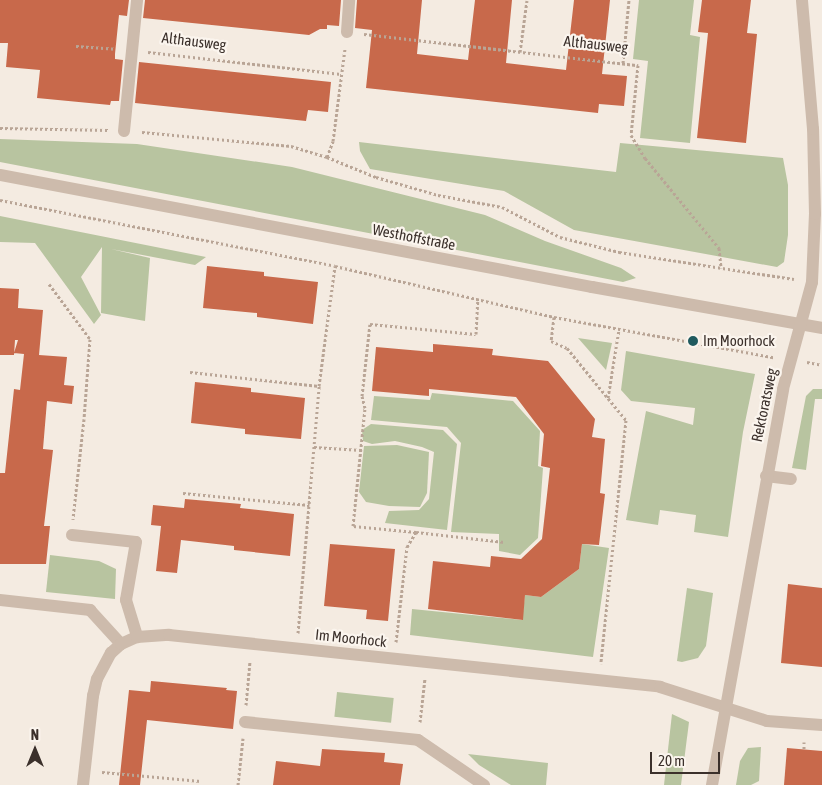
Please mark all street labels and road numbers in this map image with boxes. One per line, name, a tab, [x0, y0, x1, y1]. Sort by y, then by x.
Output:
street label: Althausweg	[161, 28, 227, 54]
street label: Althausweg	[563, 32, 629, 56]
street label: Westhoffstraße	[371, 220, 457, 254]
street label: Rektoratsweg	[747, 366, 781, 444]
street label: Im Moorhock	[314, 625, 388, 651]

